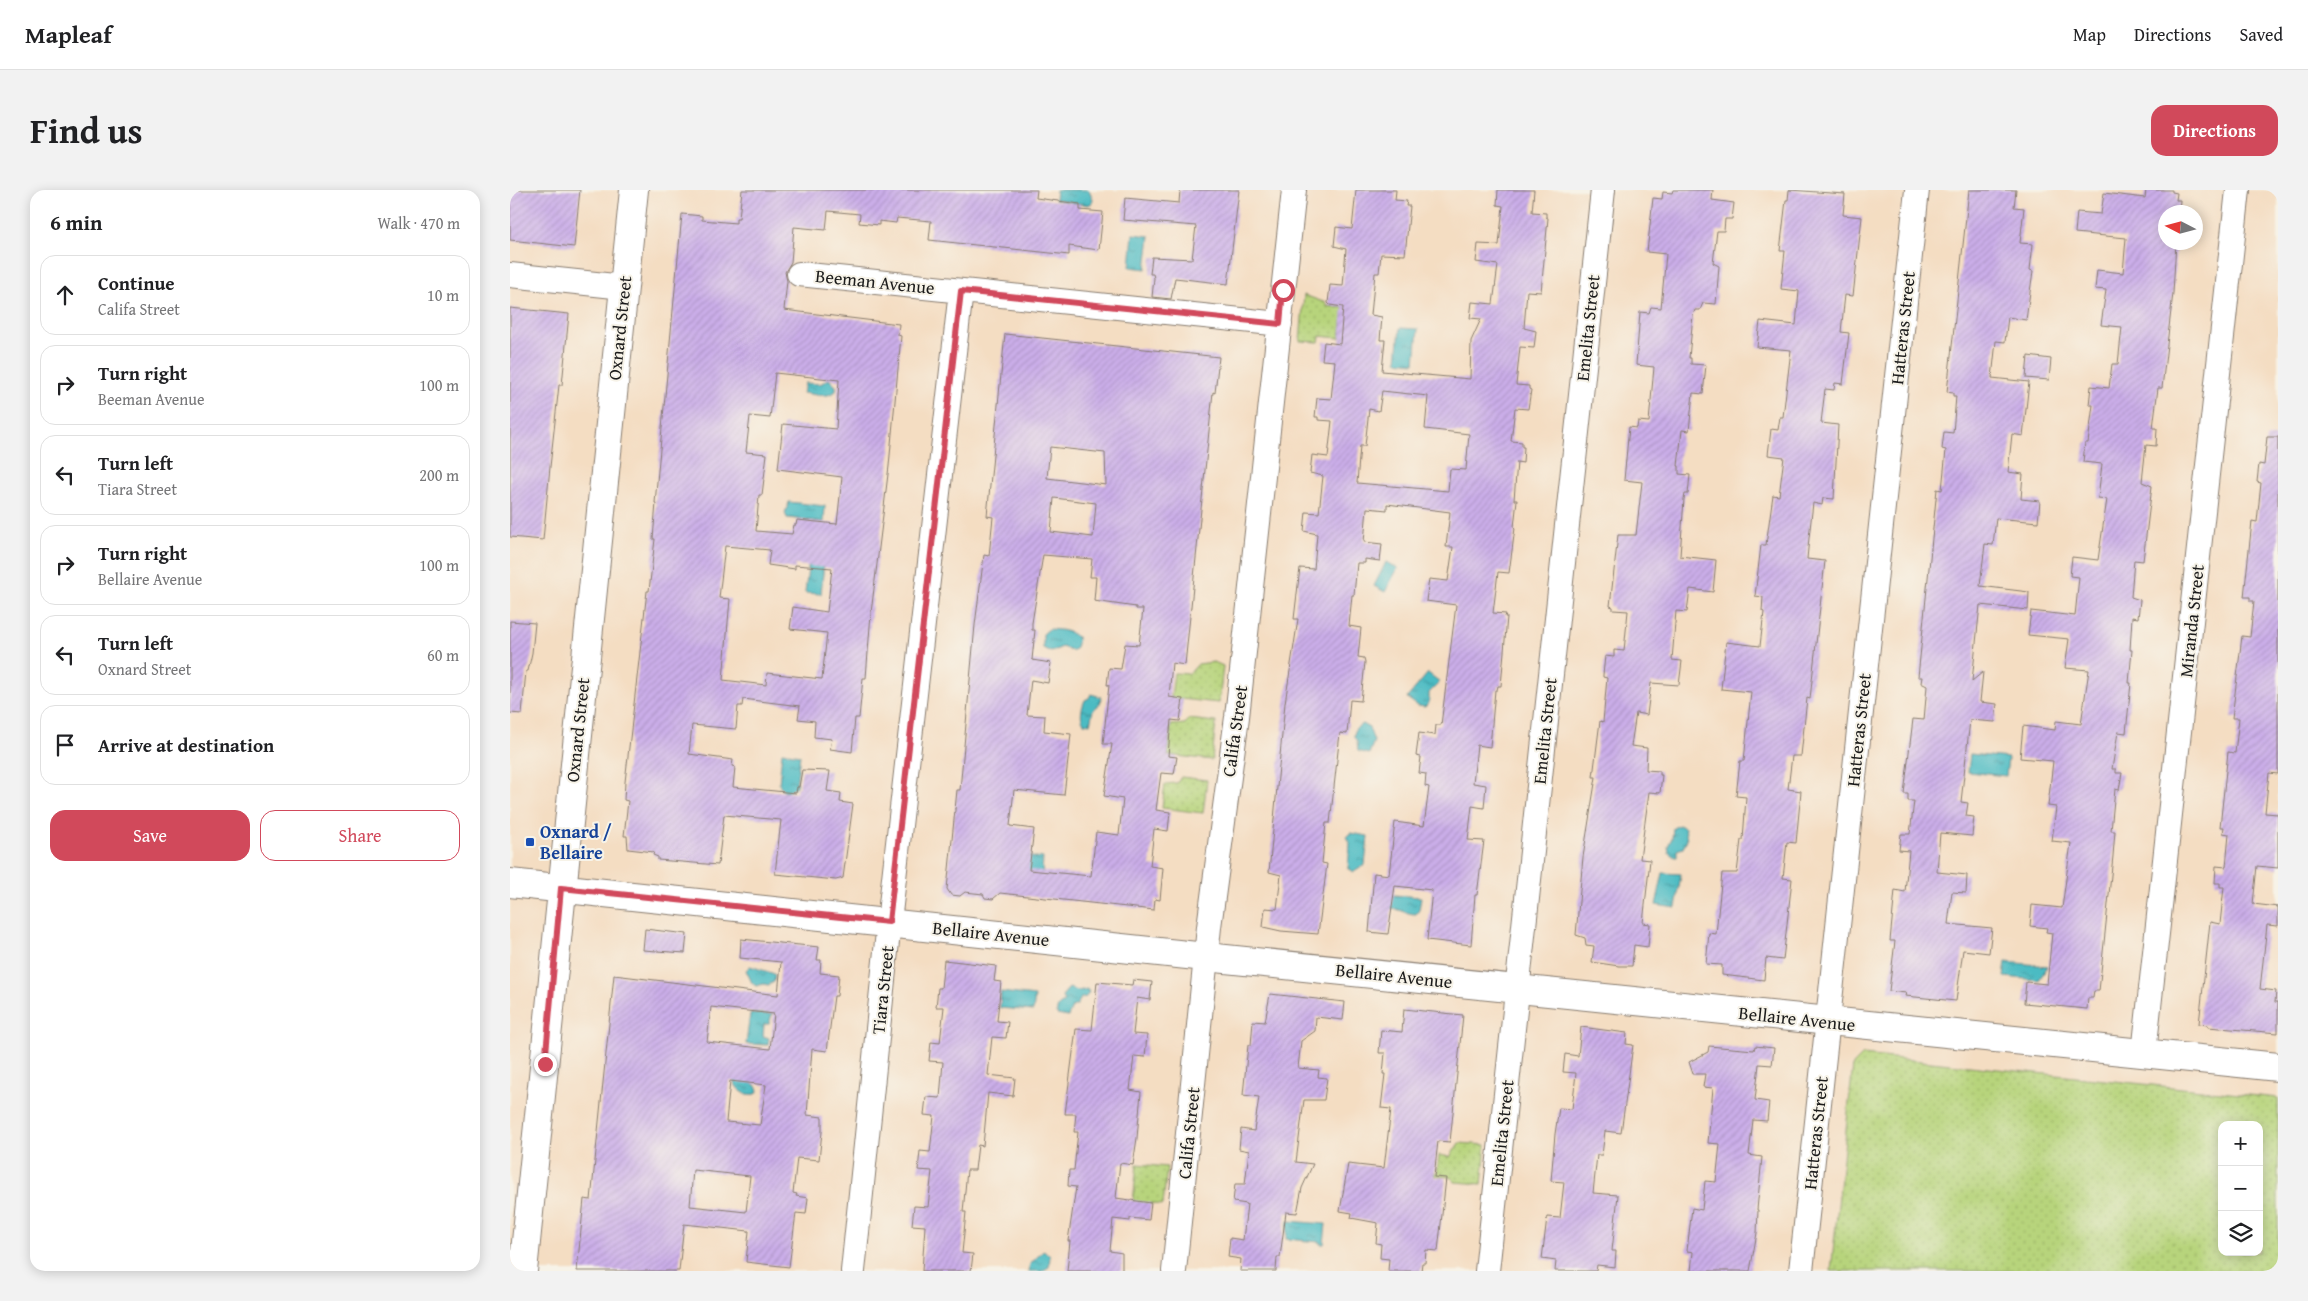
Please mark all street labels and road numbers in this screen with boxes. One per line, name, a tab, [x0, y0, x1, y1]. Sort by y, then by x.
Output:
street label: Beeman Avenue	[814, 262, 936, 301]
street label: Hatteras Street	[1883, 269, 1922, 386]
street label: Emelita Street	[1568, 273, 1607, 382]
street label: Oxnard Street	[601, 274, 638, 382]
street label: Miranda Street	[2172, 563, 2211, 679]
street label: Hatteras Street	[1839, 671, 1878, 788]
street label: Oxnard Street	[559, 676, 596, 784]
street label: Emelita Street	[1525, 676, 1564, 785]
street label: Califa Street	[1215, 683, 1254, 778]
street label: Bellaire Avenue	[931, 914, 1051, 953]
street label: Tiara Street	[864, 944, 901, 1036]
street label: Bellaire Avenue	[1334, 956, 1454, 995]
street label: Bellaire Avenue	[1737, 999, 1857, 1038]
street label: Hatteras Street	[1796, 1074, 1835, 1191]
street label: Emelita Street	[1482, 1078, 1521, 1187]
street label: Califa Street	[1170, 1085, 1207, 1180]

